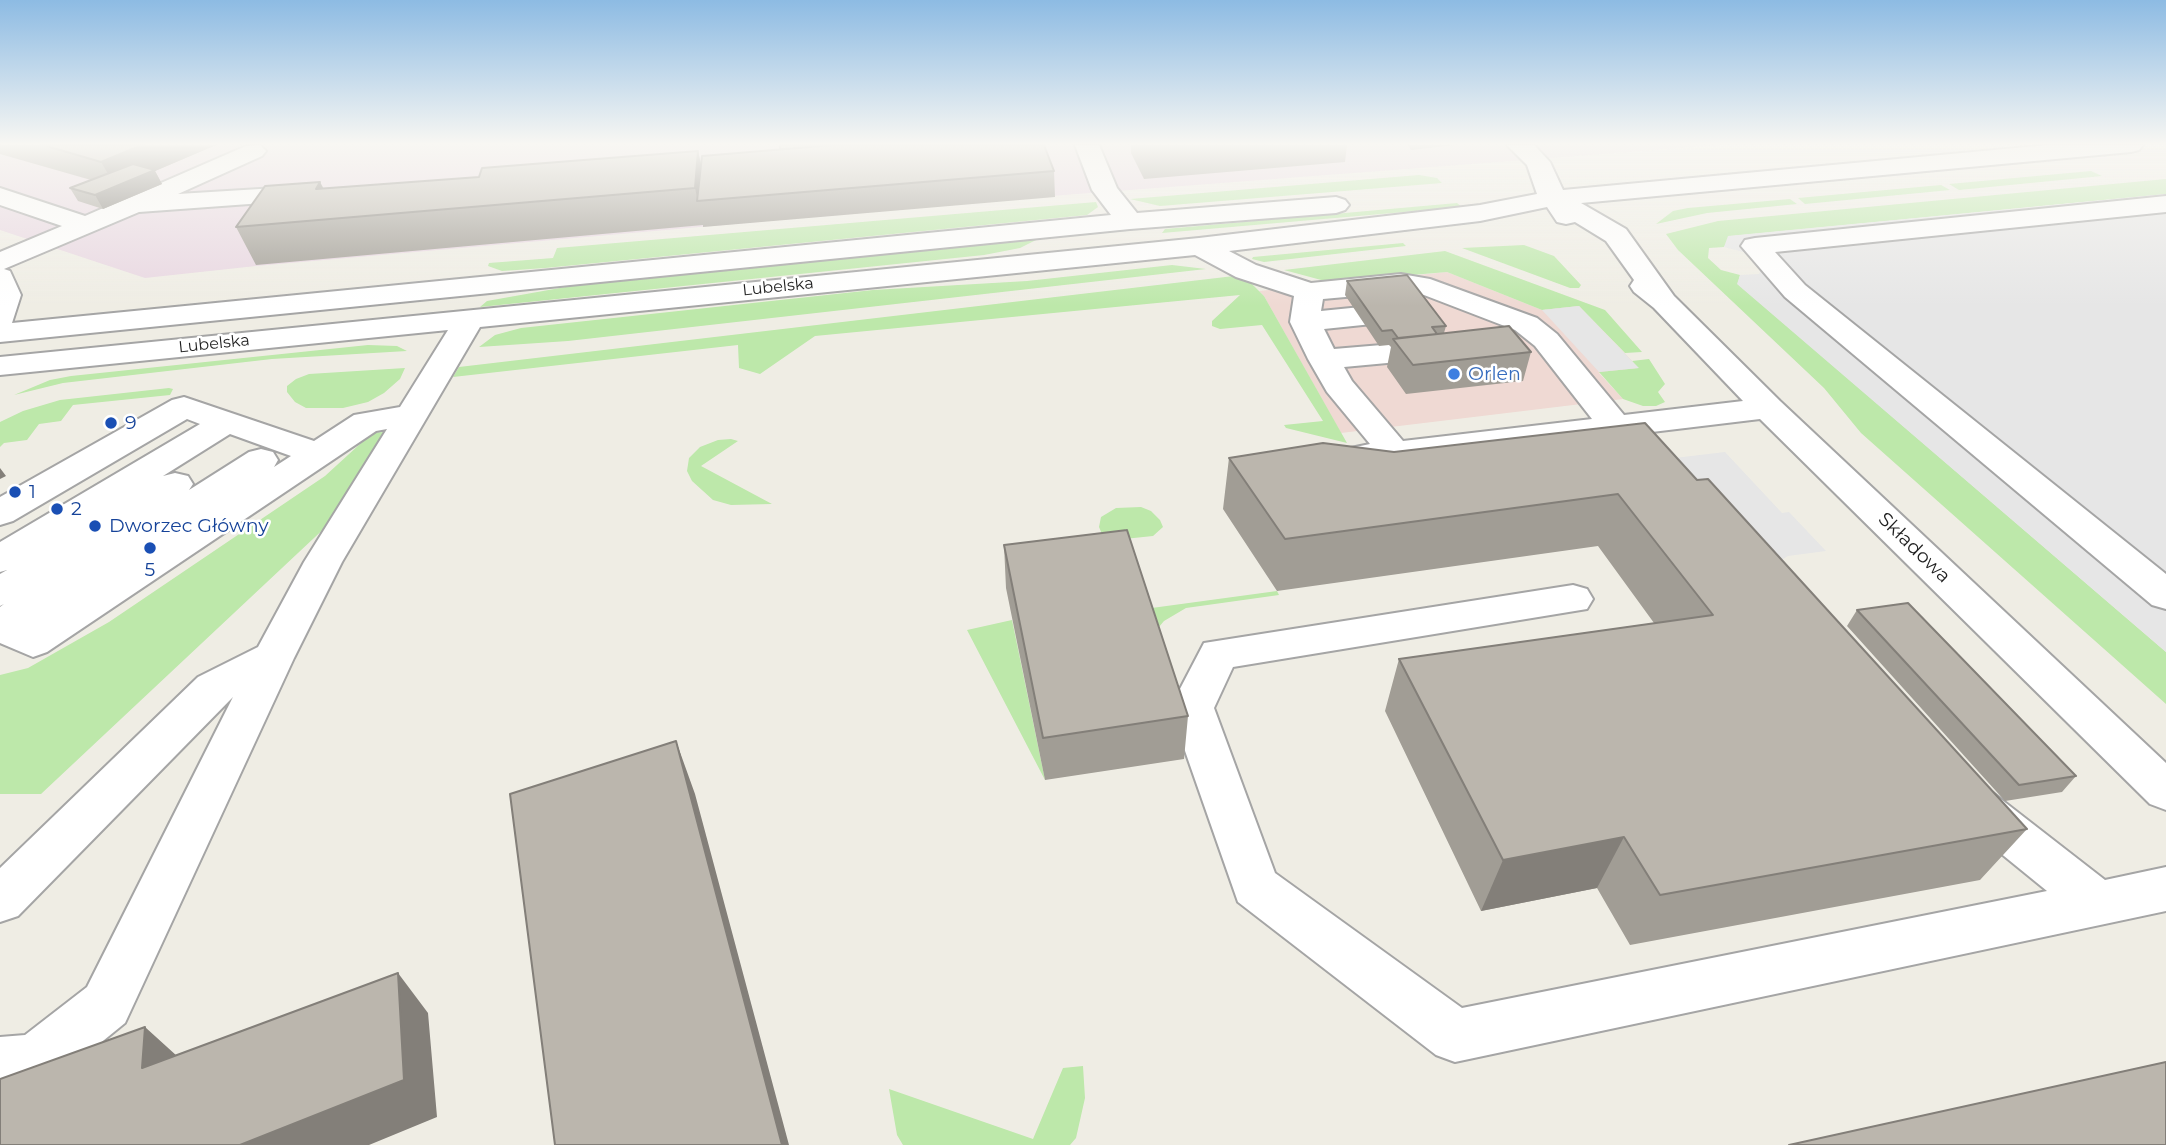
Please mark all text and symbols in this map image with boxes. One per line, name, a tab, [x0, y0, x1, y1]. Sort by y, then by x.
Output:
street label: Lubelska	[741, 274, 815, 300]
street label: Lubelska	[177, 331, 251, 357]
place label: Orlen	[1468, 363, 1521, 385]
marker: Orlen	[1446, 366, 1462, 382]
place label: 9	[125, 412, 137, 434]
marker: 9	[103, 415, 119, 431]
place label: 1	[29, 481, 36, 503]
marker: 1	[7, 484, 23, 500]
place label: 2	[71, 498, 82, 520]
marker: 2	[49, 501, 65, 517]
street label: Składowa	[1873, 508, 1955, 588]
place label: Dworzec Główny	[109, 515, 268, 537]
marker: Dworzec Główny	[87, 518, 103, 534]
marker: 5	[142, 540, 158, 556]
place label: 5	[145, 559, 155, 581]

